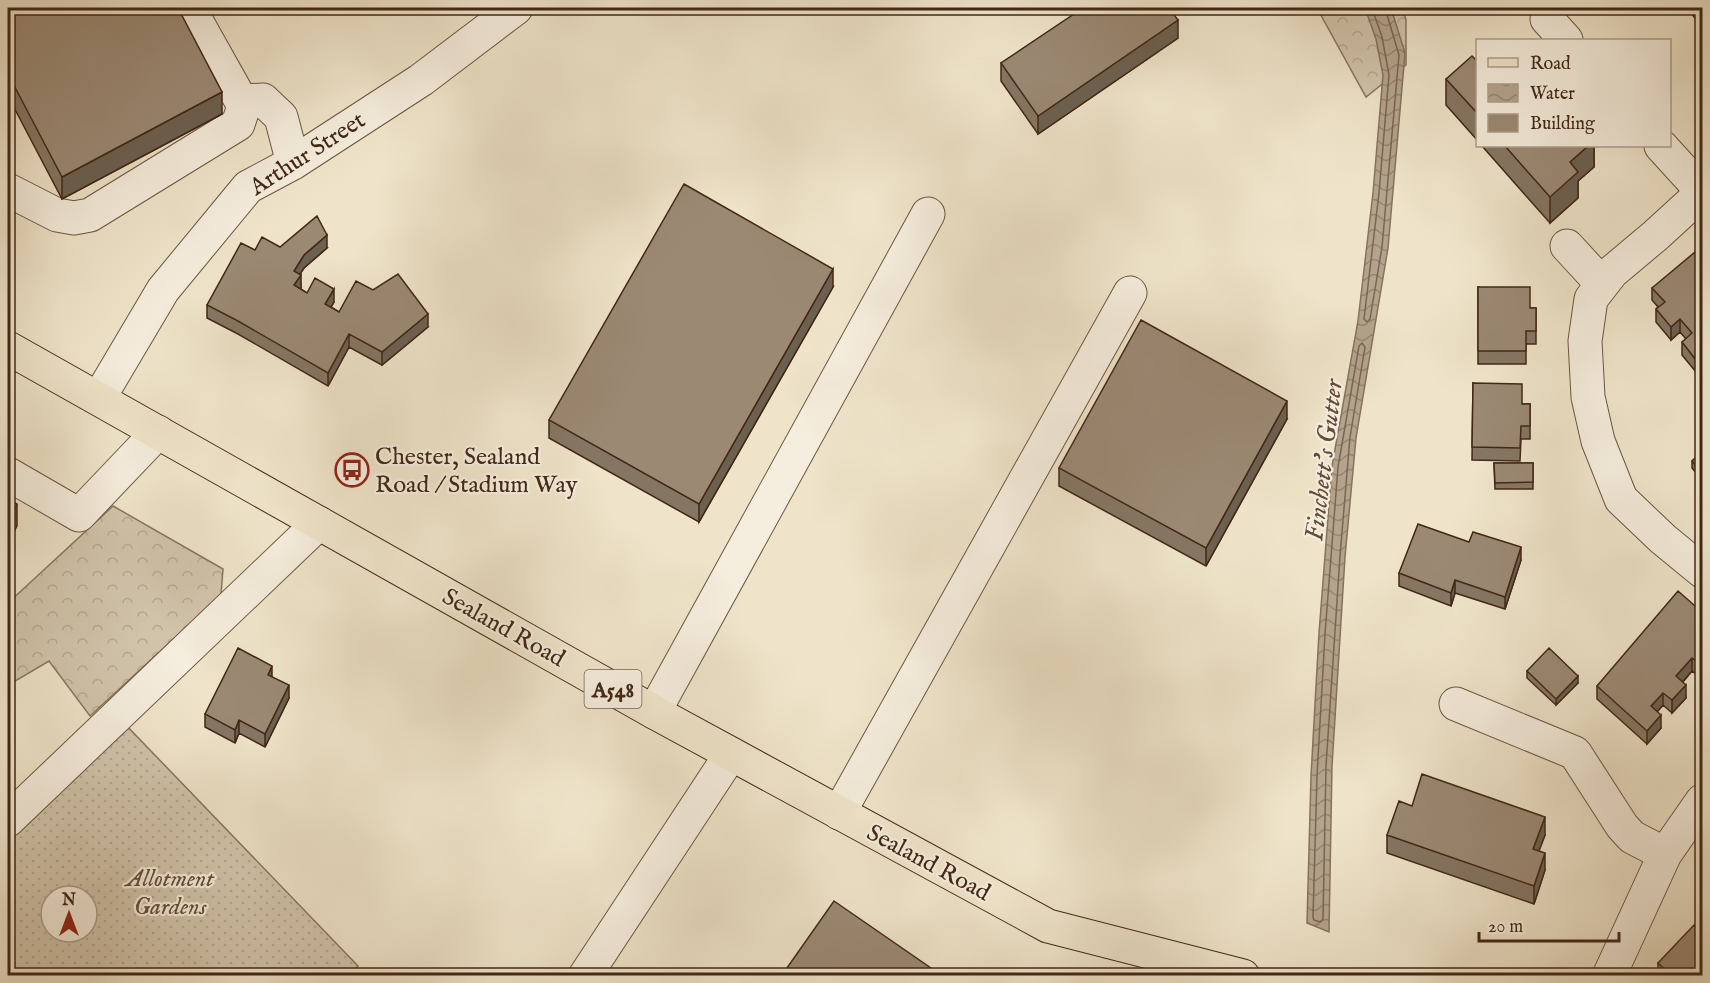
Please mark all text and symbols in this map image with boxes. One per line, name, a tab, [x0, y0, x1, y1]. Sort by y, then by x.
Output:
legend	[1476, 39, 1671, 147]
text: Road	[1530, 53, 1571, 76]
text: Water	[1530, 83, 1575, 106]
street label: Arthur Street	[243, 105, 372, 204]
text: Building	[1530, 113, 1595, 136]
water label: Finchett's Gutter	[1298, 376, 1351, 543]
place label: Chester, Sealand Road / Stadium Way	[375, 442, 578, 501]
bus stop icon: Chester, Sealand Road / Stadium Way	[334, 452, 370, 488]
street label: Sealand Road	[436, 582, 570, 675]
road number: A548	[584, 670, 642, 708]
street label: Sealand Road	[861, 818, 996, 909]
park label: Allotment Gardens	[123, 864, 215, 923]
north arrow	[39, 884, 99, 944]
text: N	[61, 891, 76, 911]
scale bar	[1479, 905, 1618, 943]
text: 20 m	[1488, 916, 1523, 939]

